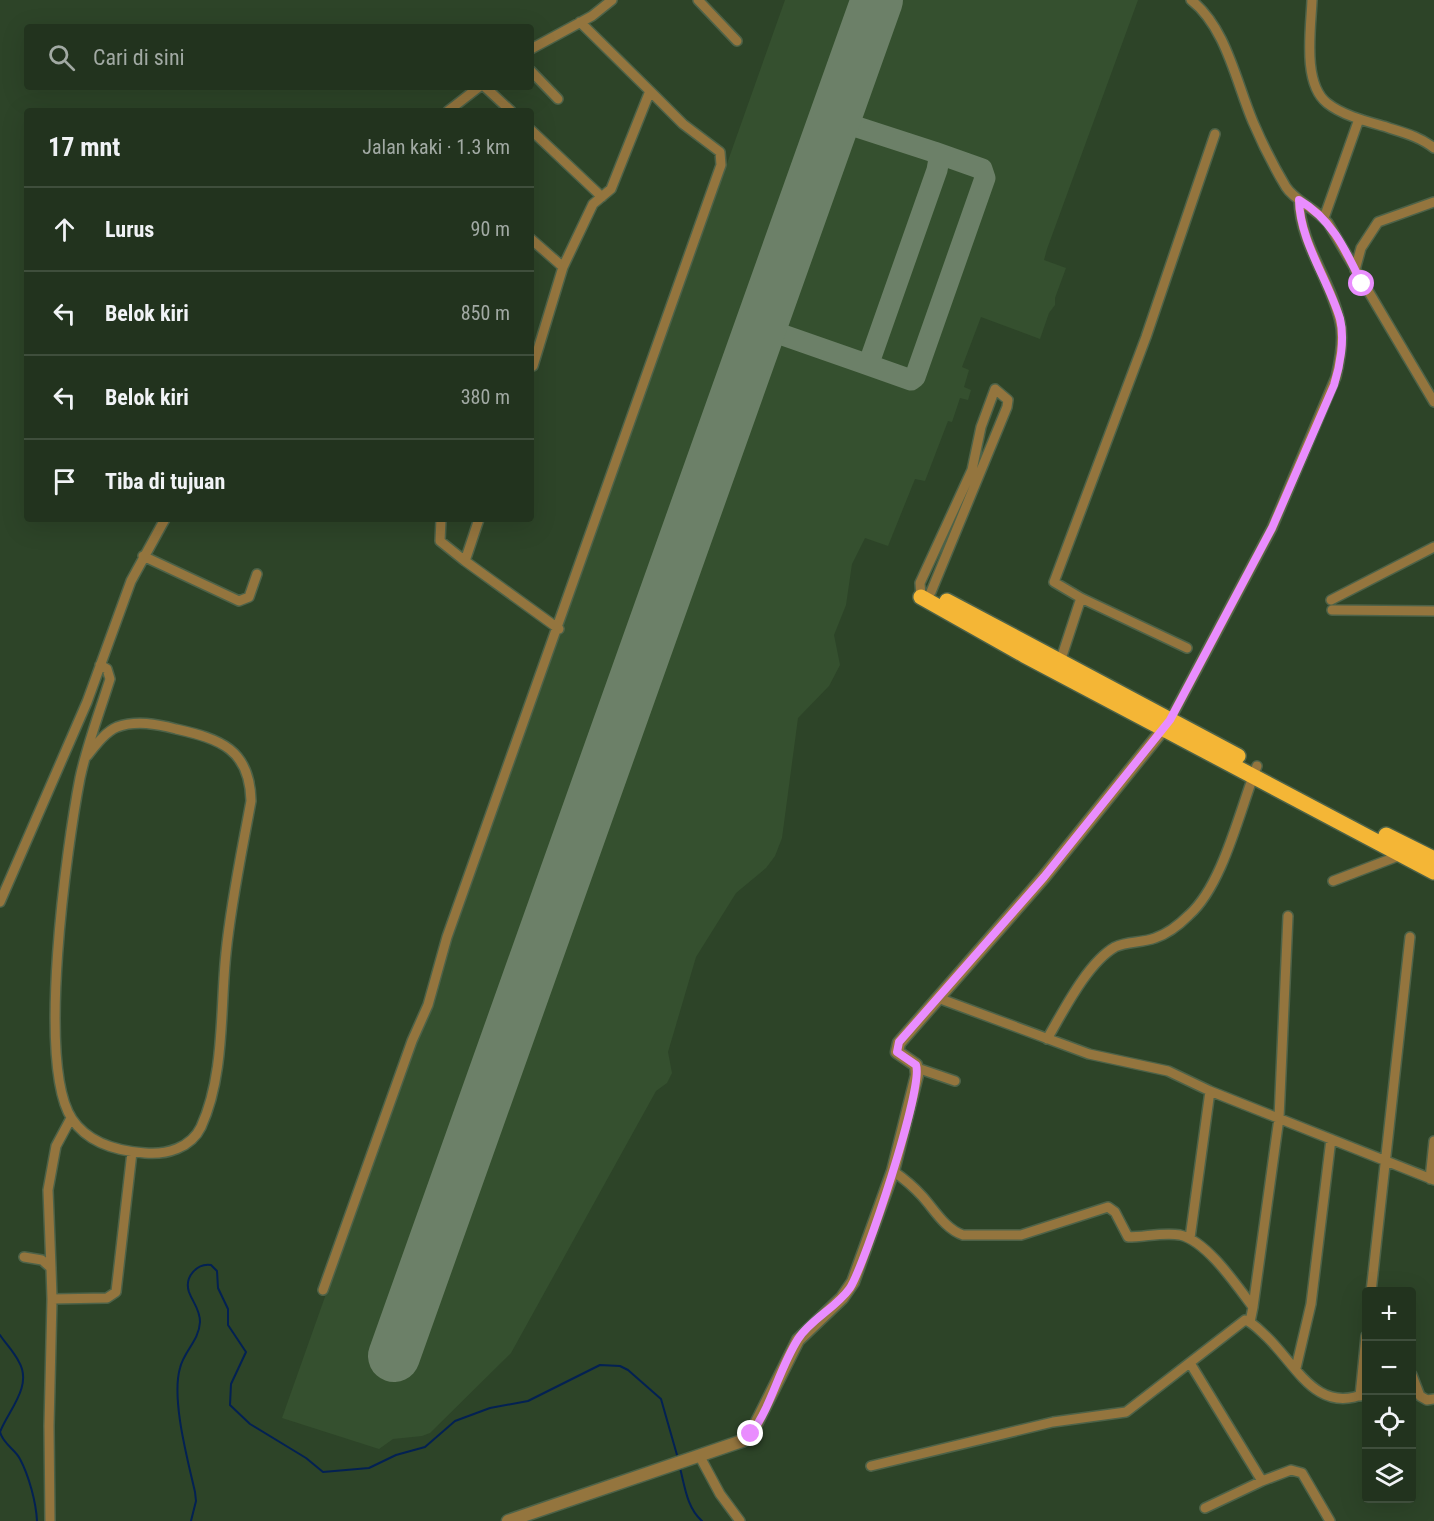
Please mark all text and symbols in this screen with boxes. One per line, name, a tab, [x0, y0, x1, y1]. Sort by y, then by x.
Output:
search box	[24, 24, 534, 90]
icon: search	[45, 41, 78, 74]
text: Cari di sini	[93, 45, 185, 70]
text: 17 mnt	[48, 132, 120, 162]
text: Jalan kaki · 1.3 km	[362, 135, 510, 159]
icon: ahead	[48, 213, 81, 246]
text: Lurus	[105, 217, 154, 242]
text: 90 m	[471, 217, 510, 241]
route start	[1348, 270, 1374, 296]
icon: left	[48, 297, 81, 330]
text: Belok kiri	[105, 301, 189, 326]
text: 850 m	[461, 301, 510, 325]
icon: left	[48, 381, 81, 414]
text: Belok kiri	[105, 385, 189, 410]
text: 380 m	[461, 385, 510, 409]
icon: arrive	[48, 465, 81, 498]
text: Tiba di tujuan	[105, 469, 225, 494]
map controls	[1362, 1287, 1416, 1503]
button: +	[1362, 1287, 1416, 1341]
button: −	[1362, 1341, 1416, 1395]
button: locate	[1362, 1395, 1416, 1449]
route end	[737, 1420, 763, 1446]
button: layers	[1362, 1449, 1416, 1503]

